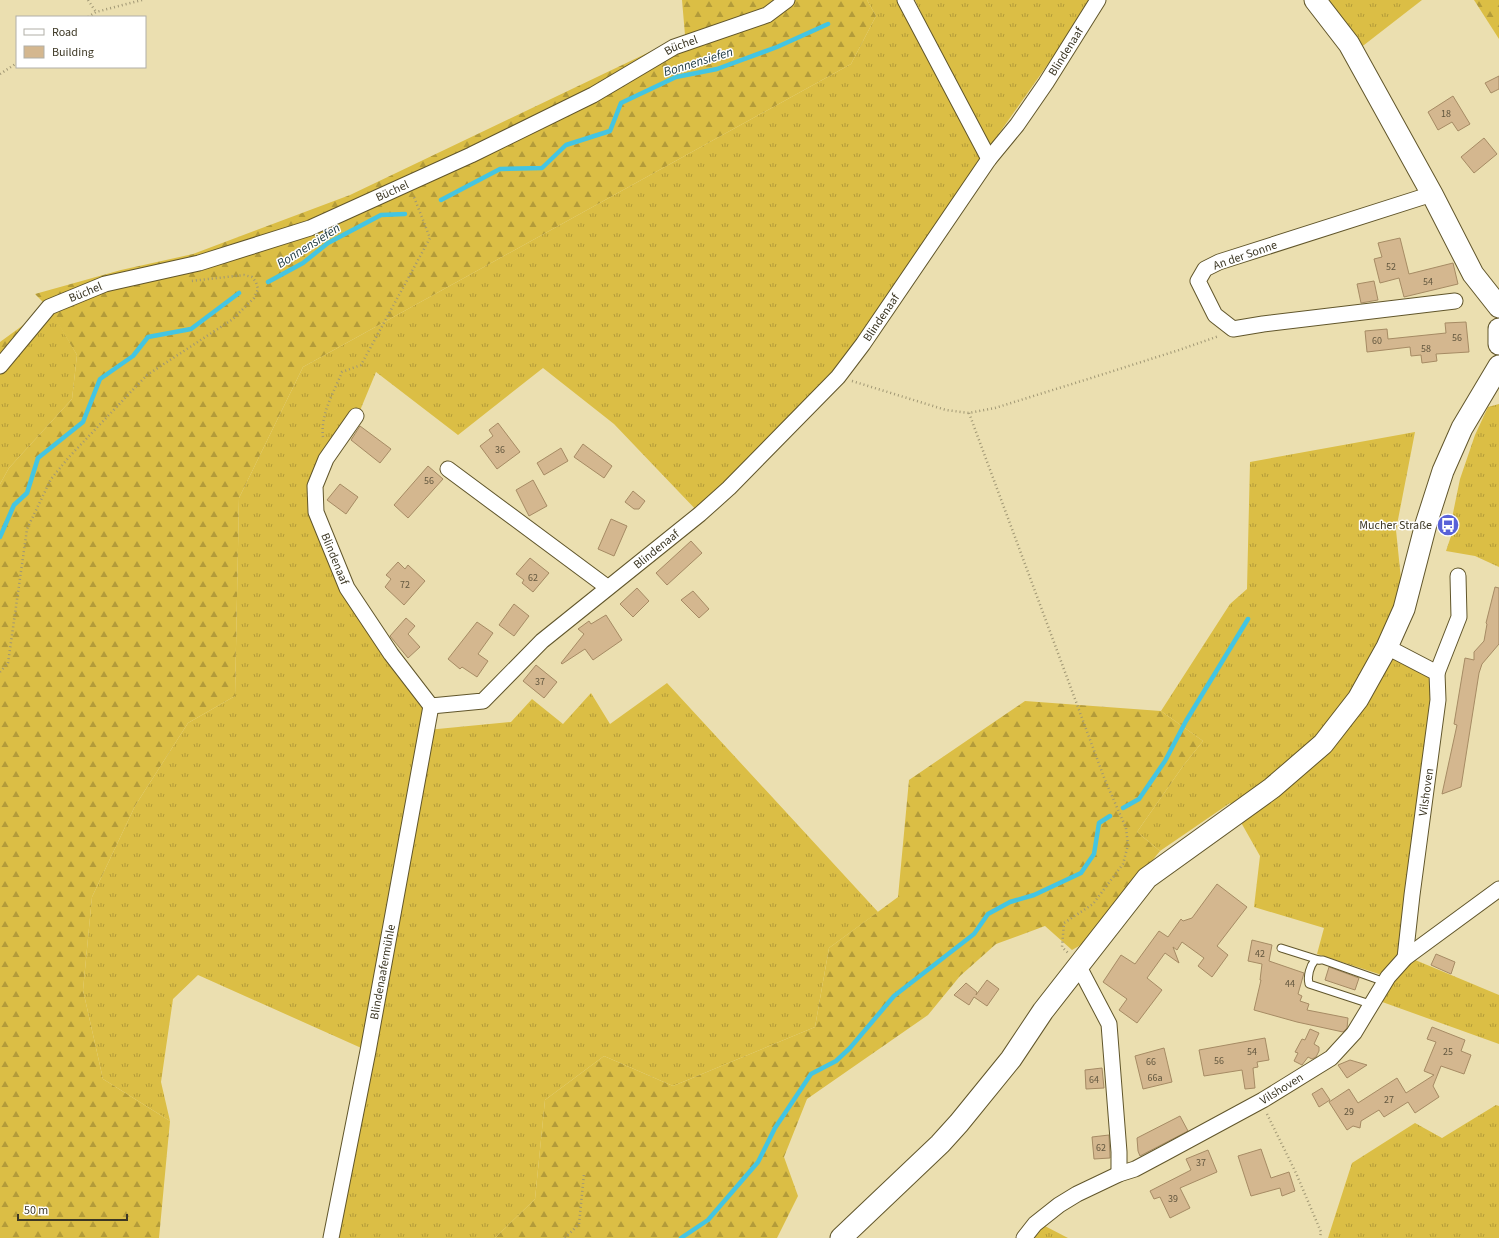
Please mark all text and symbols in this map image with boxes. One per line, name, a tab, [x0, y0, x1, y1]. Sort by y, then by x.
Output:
legend	[16, 16, 146, 68]
text: Road	[52, 24, 78, 41]
street label: Blindenaaf	[1044, 24, 1088, 79]
street label: Büchel	[661, 31, 700, 60]
water label: Bonnensiefen	[661, 43, 735, 81]
text: Building	[52, 44, 94, 61]
house number: 18	[1441, 107, 1451, 121]
street label: Büchel	[373, 176, 412, 206]
water label: Bonnensiefen	[273, 219, 344, 273]
street label: An der Sonne	[1211, 237, 1279, 274]
house number: 52	[1386, 260, 1396, 274]
house number: 54	[1423, 275, 1433, 289]
street label: Büchel	[66, 278, 105, 307]
street label: Blindenaaf	[859, 290, 904, 345]
house number: 56	[1452, 331, 1462, 345]
house number: 60	[1372, 334, 1382, 348]
house number: 58	[1421, 342, 1431, 356]
house number: 36	[495, 443, 505, 457]
house number: 56	[424, 474, 434, 488]
bus stop icon: Mucher Straße	[1435, 512, 1461, 538]
place label: Mucher Straße	[1359, 517, 1432, 534]
street label: Blindenaaf	[630, 526, 684, 573]
street label: Blindenaaf	[316, 530, 353, 588]
house number: 62	[528, 571, 538, 585]
house number: 72	[400, 578, 410, 592]
house number: 37	[535, 675, 545, 689]
street label: Vilshoven	[1415, 767, 1438, 817]
street label: Blindenaafermühle	[366, 923, 400, 1021]
house number: 42	[1255, 947, 1265, 961]
house number: 44	[1285, 977, 1295, 991]
house number: 54	[1247, 1045, 1257, 1059]
house number: 25	[1443, 1045, 1453, 1059]
house number: 56	[1214, 1054, 1224, 1068]
house number: 66	[1146, 1055, 1156, 1069]
street label: Vilshoven	[1257, 1069, 1307, 1109]
house number: 66a	[1148, 1071, 1162, 1085]
house number: 64	[1089, 1073, 1099, 1087]
house number: 27	[1384, 1093, 1394, 1107]
house number: 29	[1344, 1105, 1354, 1119]
house number: 62	[1096, 1141, 1106, 1155]
house number: 37	[1196, 1156, 1206, 1170]
house number: 39	[1168, 1192, 1178, 1206]
scale bar	[18, 1196, 127, 1222]
text: 50 m	[24, 1202, 48, 1219]

